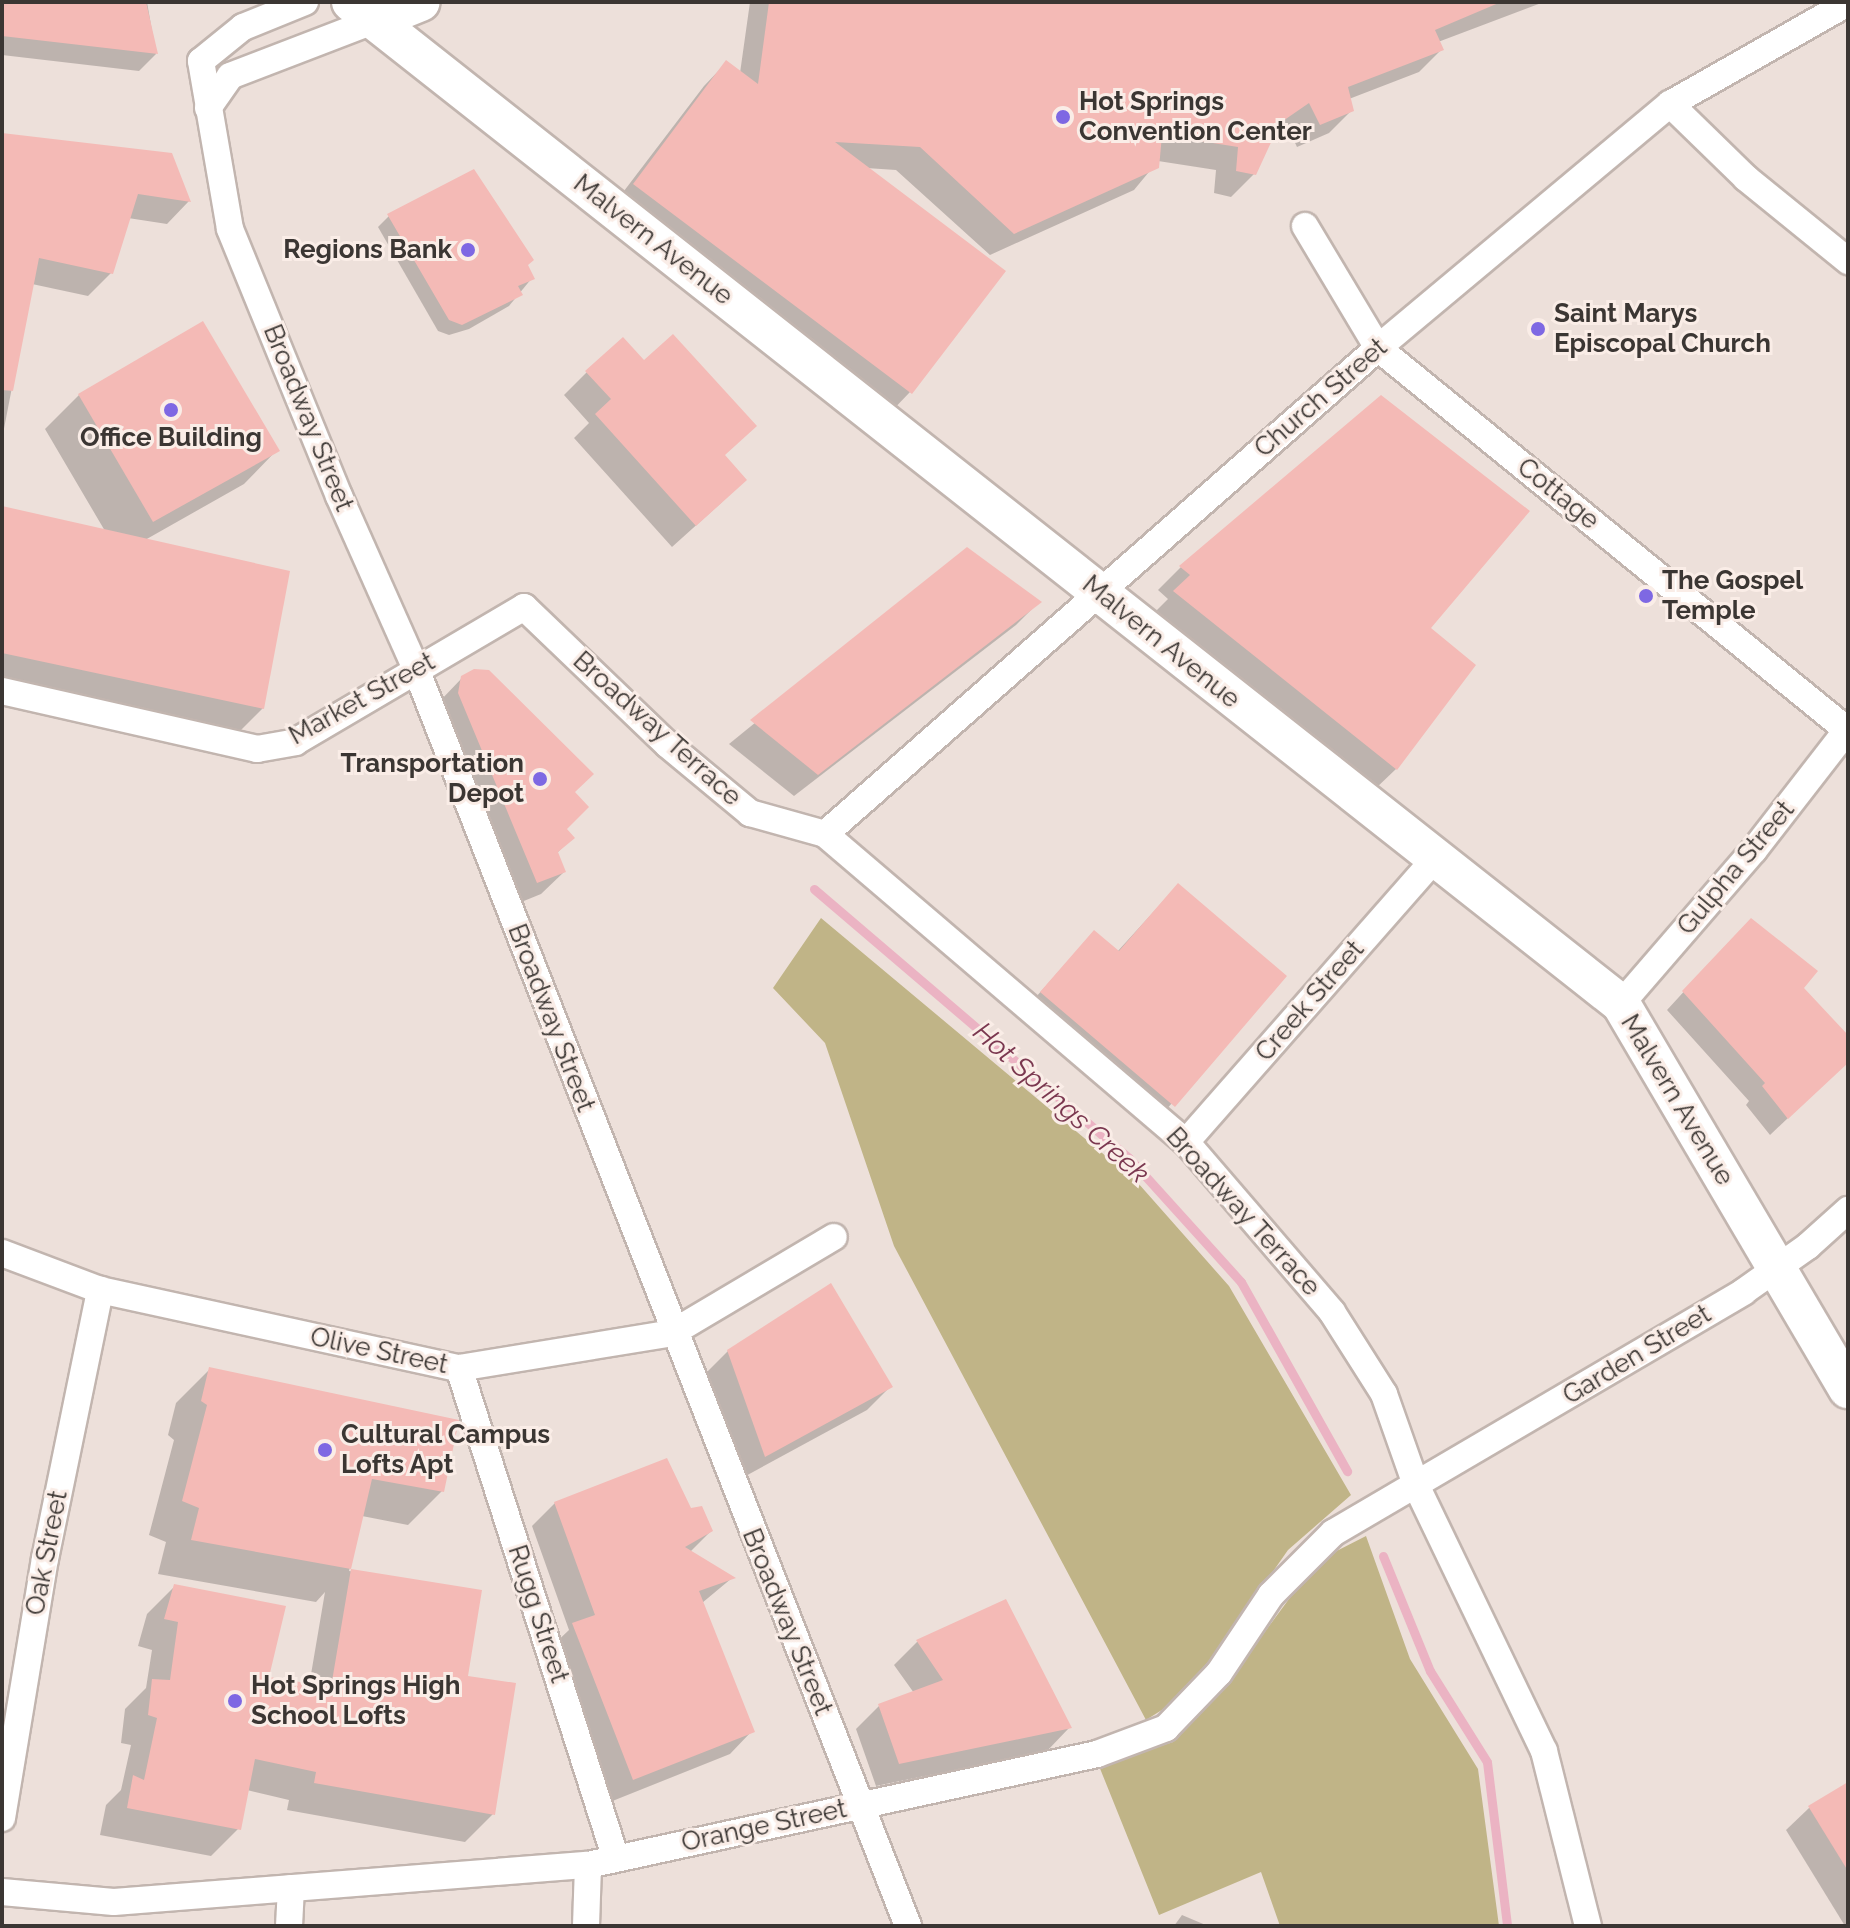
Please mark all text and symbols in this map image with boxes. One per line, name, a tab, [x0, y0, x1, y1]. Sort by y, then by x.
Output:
place label: Hot Springs Convention Center	[1079, 86, 1312, 148]
marker: Hot Springs Convention Center	[1054, 108, 1072, 126]
street label: Malvern Avenue	[567, 168, 739, 312]
place label: Regions Bank	[283, 234, 452, 266]
marker: Regions Bank	[459, 241, 477, 259]
place label: Saint Marys Episcopal Church	[1554, 298, 1772, 360]
street label: Broadway Street	[256, 320, 360, 516]
marker: Saint Marys Episcopal Church	[1529, 320, 1547, 338]
street label: Church Street	[1248, 332, 1394, 464]
marker: Office Building	[162, 401, 180, 419]
place label: Office Building	[80, 422, 262, 454]
street label: Cottage	[1511, 452, 1605, 536]
place label: The Gospel Temple	[1662, 565, 1803, 626]
street label: Malvern Avenue	[1076, 569, 1246, 715]
marker: The Gospel Temple	[1637, 587, 1655, 605]
street label: Broadway Terrace	[566, 645, 748, 813]
street label: Market Street	[284, 646, 440, 752]
place label: Transportation Depot	[341, 748, 524, 810]
marker: Transportation Depot	[531, 770, 549, 788]
street label: Gulpha Street	[1671, 795, 1801, 941]
street label: Broadway Street	[501, 919, 601, 1117]
street label: Creek Street	[1249, 934, 1371, 1068]
street label: Malvern Avenue	[1614, 1009, 1740, 1191]
water label: Hot Springs Creek	[966, 1015, 1156, 1191]
street label: Broadway Terrace	[1159, 1121, 1327, 1303]
street label: Garden Street	[1557, 1299, 1717, 1411]
street label: Olive Street	[307, 1321, 451, 1381]
place label: Cultural Campus Lofts Apt	[341, 1419, 551, 1480]
marker: Cultural Campus Lofts Apt	[316, 1441, 334, 1459]
street label: Oak Street	[20, 1488, 74, 1618]
street label: Broadway Street	[735, 1524, 839, 1720]
street label: Rugg Street	[501, 1541, 575, 1687]
place label: Hot Springs High School Lofts	[251, 1670, 460, 1732]
marker: Hot Springs High School Lofts	[226, 1692, 244, 1710]
street label: Orange Street	[679, 1793, 849, 1859]

